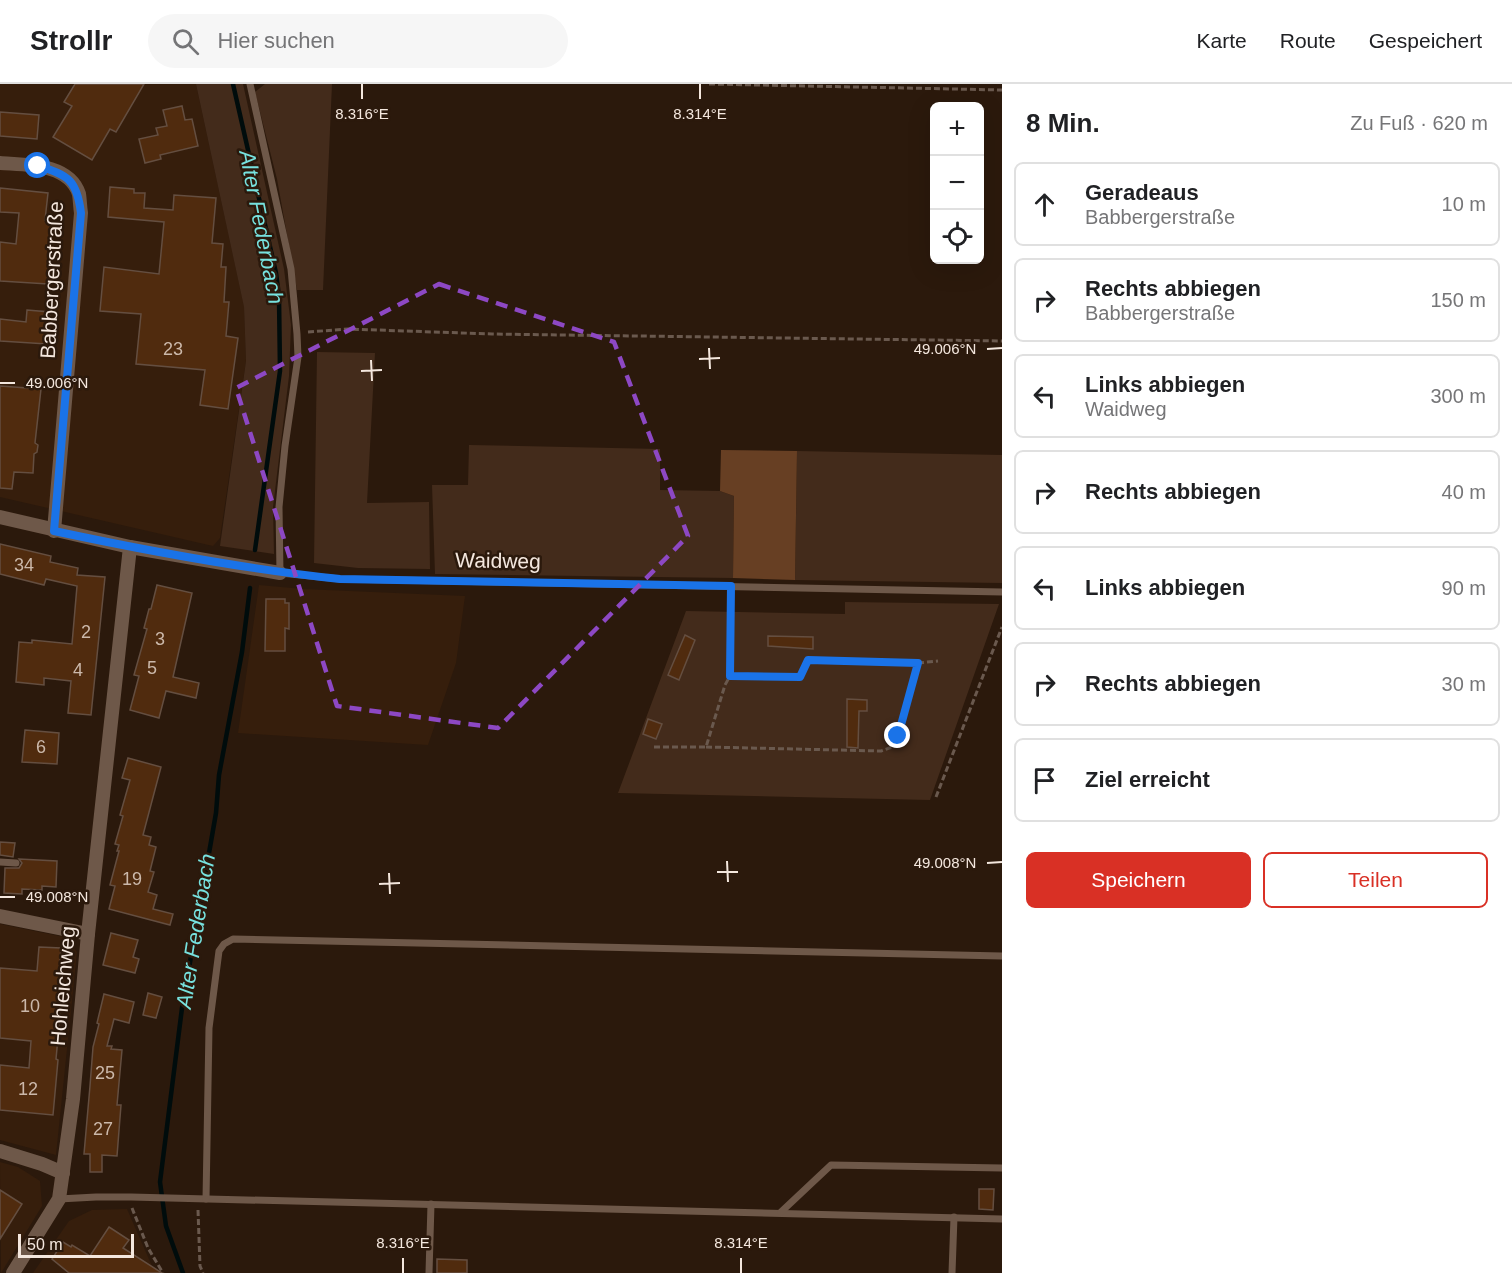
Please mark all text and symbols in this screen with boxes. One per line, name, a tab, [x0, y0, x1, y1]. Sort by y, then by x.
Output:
search box	[148, 14, 568, 68]
text: Strollr	[30, 25, 112, 56]
icon: search	[169, 25, 202, 58]
text: Hier suchen	[217, 28, 335, 53]
text: Karte	[1197, 29, 1247, 52]
text: Route	[1280, 29, 1336, 52]
text: Gespeichert	[1369, 29, 1482, 52]
map controls	[930, 102, 984, 264]
button: +	[930, 102, 984, 156]
text: 8.316°E	[335, 105, 389, 122]
text: 8.314°E	[673, 105, 727, 122]
text: 8 Min.	[1026, 108, 1100, 138]
text: Zu Fuß · 620 m	[1350, 112, 1488, 134]
water label: Alter Federbach	[234, 146, 289, 306]
route start	[24, 152, 50, 178]
button: −	[930, 156, 984, 210]
text: Geradeaus	[1085, 180, 1199, 205]
icon: ahead	[1028, 188, 1061, 221]
text: 10 m	[1442, 193, 1486, 215]
street label: Babbergerstraße	[36, 201, 67, 359]
text: Babbergerstraße	[1085, 206, 1235, 228]
button: locate	[930, 210, 984, 264]
text: Rechts abbiegen	[1085, 276, 1261, 301]
icon: right	[1028, 284, 1061, 317]
text: 150 m	[1430, 289, 1486, 311]
text: Babbergerstraße	[1085, 302, 1235, 324]
house number: 23	[163, 339, 183, 359]
text: 49.006°N	[914, 340, 976, 357]
text: Links abbiegen	[1085, 372, 1245, 397]
text: 49.006°N	[26, 374, 88, 391]
icon: left	[1028, 380, 1061, 413]
text: 300 m	[1430, 385, 1486, 407]
text: Waidweg	[1085, 398, 1167, 420]
icon: right	[1028, 476, 1061, 509]
text: Rechts abbiegen	[1085, 479, 1261, 504]
text: 40 m	[1442, 481, 1486, 503]
street label: Waidweg	[455, 548, 541, 573]
house number: 34	[14, 555, 34, 575]
icon: left	[1028, 572, 1061, 605]
text: Links abbiegen	[1085, 575, 1245, 600]
text: 90 m	[1442, 577, 1486, 599]
house number: 2	[81, 622, 91, 642]
house number: 3	[155, 629, 165, 649]
house number: 5	[147, 658, 157, 678]
house number: 4	[73, 660, 83, 680]
icon: right	[1028, 668, 1061, 701]
text: Rechts abbiegen	[1085, 671, 1261, 696]
text: 30 m	[1442, 673, 1486, 695]
route end	[884, 722, 910, 748]
house number: 6	[36, 737, 46, 757]
icon: arrive	[1028, 764, 1061, 797]
text: Ziel erreicht	[1085, 767, 1210, 792]
water label: Alter Federbach	[171, 852, 220, 1012]
button: Speichern	[1026, 852, 1251, 908]
button: Teilen	[1263, 852, 1488, 908]
text: 49.008°N	[914, 854, 976, 871]
house number: 19	[122, 869, 142, 889]
text: 49.008°N	[26, 888, 88, 905]
street label: Hohleichweg	[46, 925, 79, 1047]
house number: 10	[20, 996, 40, 1016]
house number: 25	[95, 1063, 115, 1083]
house number: 12	[18, 1079, 38, 1099]
house number: 27	[93, 1119, 113, 1139]
scale bar	[18, 1231, 134, 1258]
text: 8.316°E	[376, 1234, 430, 1251]
text: 8.314°E	[714, 1234, 768, 1251]
text: 50 m	[27, 1236, 63, 1253]

